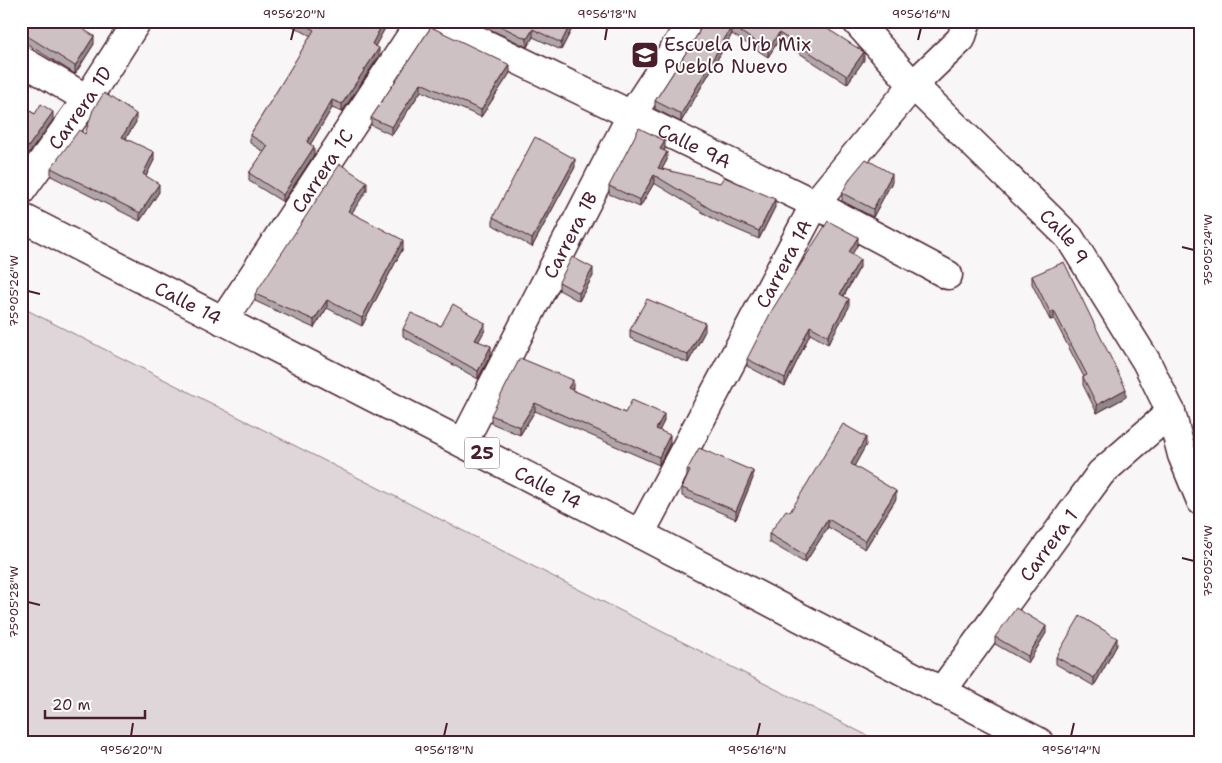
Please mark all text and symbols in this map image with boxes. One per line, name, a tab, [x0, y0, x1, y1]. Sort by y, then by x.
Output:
text: 9°56'20"N	[263, 6, 325, 22]
text: 9°56'18"N	[577, 6, 637, 22]
text: 9°56'16"N	[892, 6, 950, 22]
place label: Escuela Urb Mix Pueblo Nuevo	[664, 32, 811, 79]
school or university icon: Escuela Urb Mix Pueblo Nuevo	[630, 40, 660, 70]
street label: Carrera 1D	[43, 61, 118, 155]
street label: Calle 9A	[653, 117, 735, 174]
street label: Carrera 1C	[286, 124, 359, 218]
street label: Carrera 1B	[538, 187, 603, 283]
street label: Calle 9	[1034, 203, 1094, 268]
text: 75°05'24"W	[1200, 214, 1216, 286]
street label: Carrera 1A	[750, 215, 818, 313]
text: 75°05'26"W	[6, 255, 22, 327]
street label: Calle 14	[150, 276, 226, 331]
road number: 25	[464, 438, 500, 468]
street label: Calle 14	[510, 460, 585, 515]
street label: Carrera 1	[1014, 504, 1084, 586]
text: 75°05'26"W	[1200, 525, 1216, 597]
text: 75°05'28"W	[6, 566, 22, 638]
scale bar	[45, 688, 145, 720]
text: 20 m	[52, 695, 91, 715]
text: 9°56'20"N	[100, 742, 162, 758]
text: 9°56'18"N	[414, 742, 474, 758]
text: 9°56'16"N	[728, 742, 786, 758]
text: 9°56'14"N	[1041, 742, 1101, 758]

